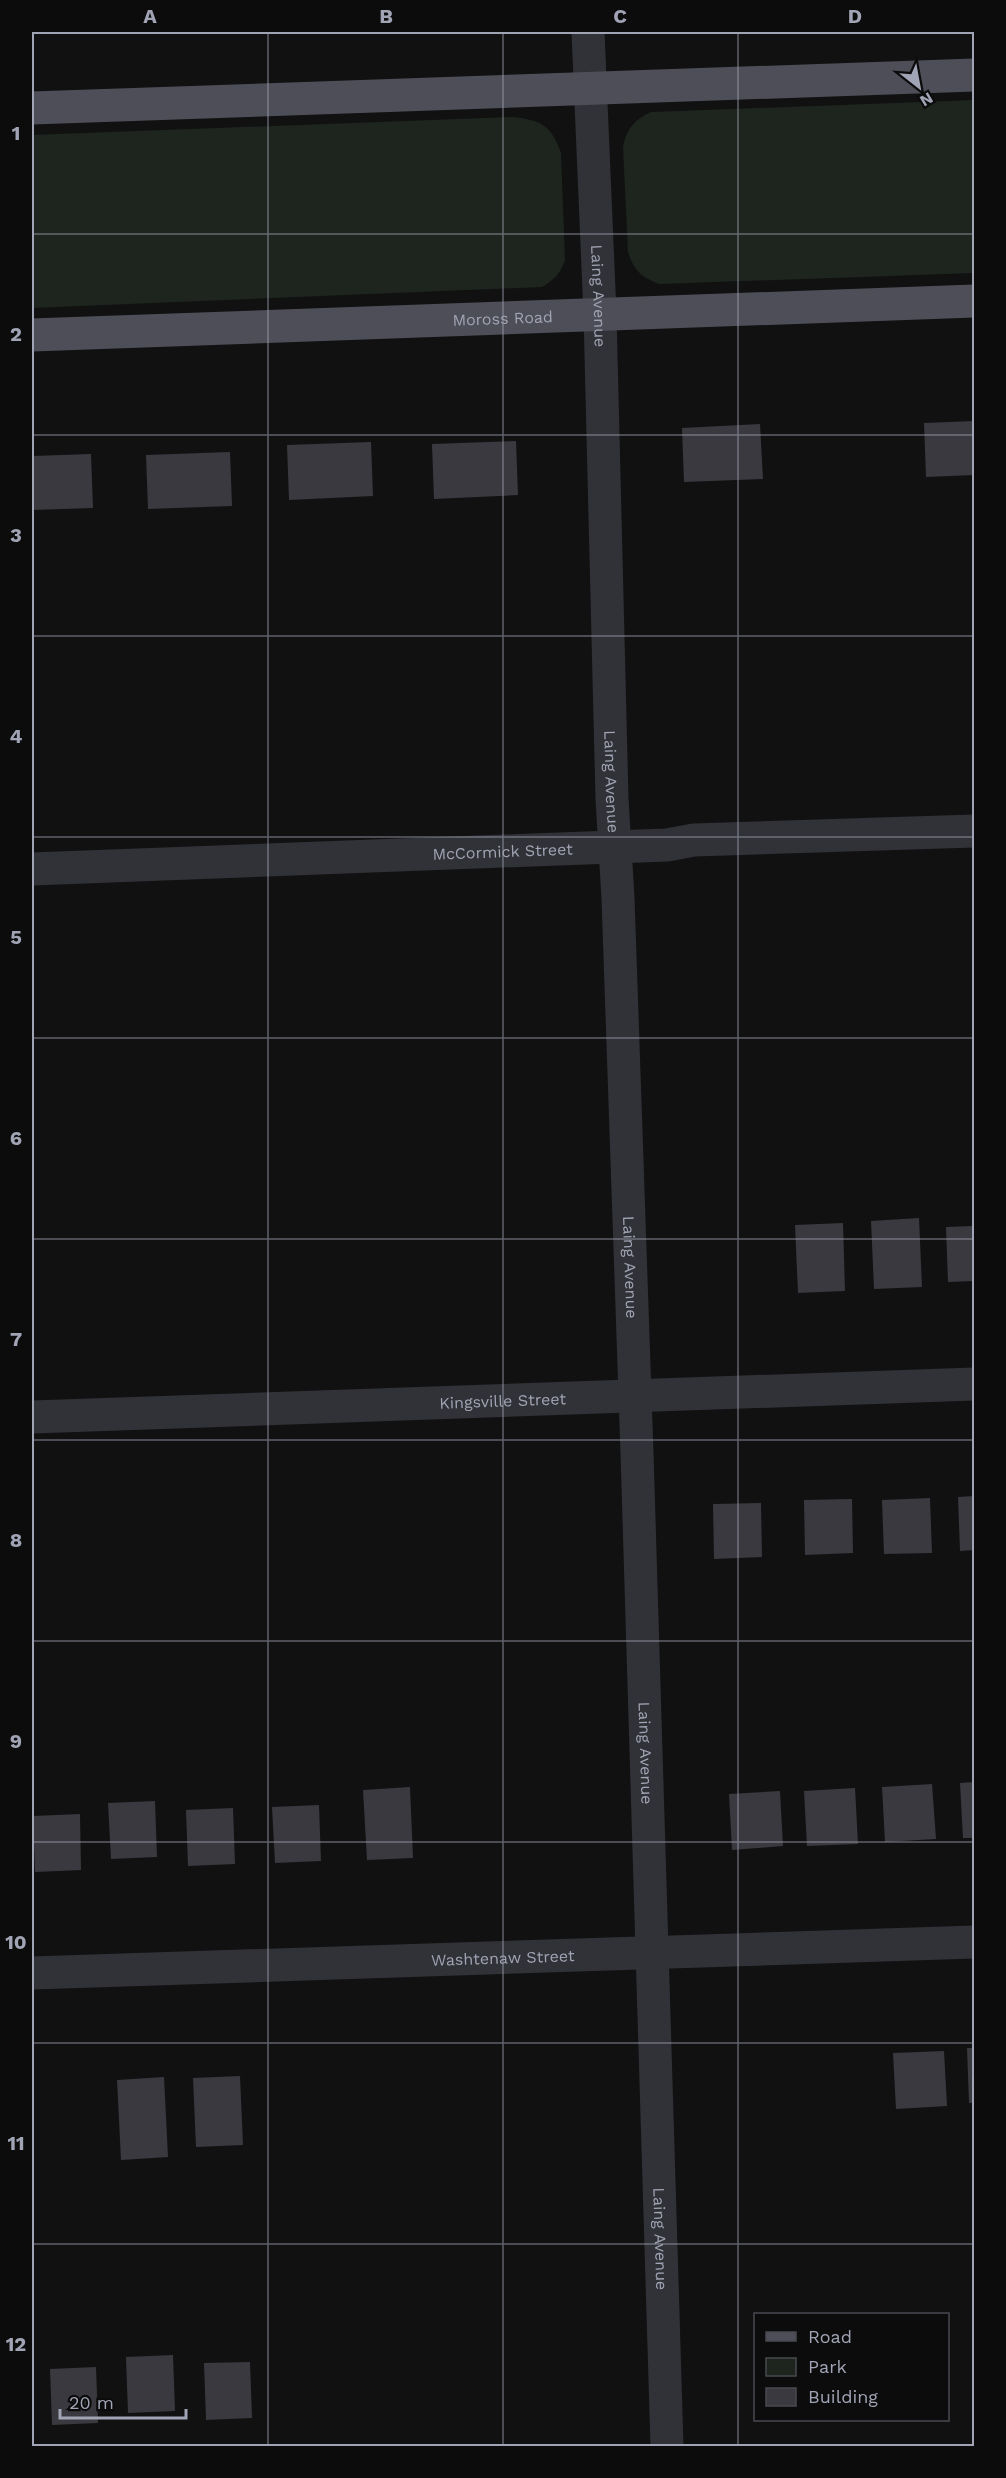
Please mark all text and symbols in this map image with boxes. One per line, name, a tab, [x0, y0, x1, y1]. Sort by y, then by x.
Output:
text: A	[143, 4, 157, 28]
text: B	[379, 4, 393, 28]
text: C	[613, 4, 627, 28]
text: D	[848, 4, 862, 28]
north arrow	[889, 57, 949, 117]
text: N	[916, 88, 936, 111]
text: 1	[12, 121, 20, 145]
street label: Laing Avenue	[587, 244, 610, 347]
street label: Moross Road	[452, 307, 553, 330]
text: 2	[10, 322, 22, 346]
text: 3	[10, 523, 22, 547]
text: 4	[10, 724, 23, 748]
street label: Laing Avenue	[600, 730, 623, 834]
street label: McCormick Street	[432, 839, 573, 864]
text: 5	[10, 925, 22, 949]
text: 6	[10, 1126, 22, 1150]
street label: Laing Avenue	[619, 1216, 641, 1319]
text: 7	[10, 1327, 22, 1351]
street label: Kingsville Street	[439, 1389, 567, 1413]
text: 8	[10, 1528, 22, 1552]
street label: Laing Avenue	[635, 1701, 657, 1805]
text: 9	[10, 1729, 22, 1753]
text: 10	[5, 1930, 27, 1954]
street label: Washtenaw Street	[431, 1946, 575, 1970]
text: 11	[7, 2131, 25, 2155]
street label: Laing Avenue	[649, 2187, 671, 2290]
legend	[754, 2313, 949, 2421]
text: Road	[808, 2326, 852, 2347]
text: 12	[6, 2332, 26, 2356]
text: Park	[808, 2356, 847, 2377]
scale bar	[60, 2382, 186, 2420]
text: Building	[808, 2386, 878, 2407]
text: 20 m	[69, 2392, 114, 2413]

